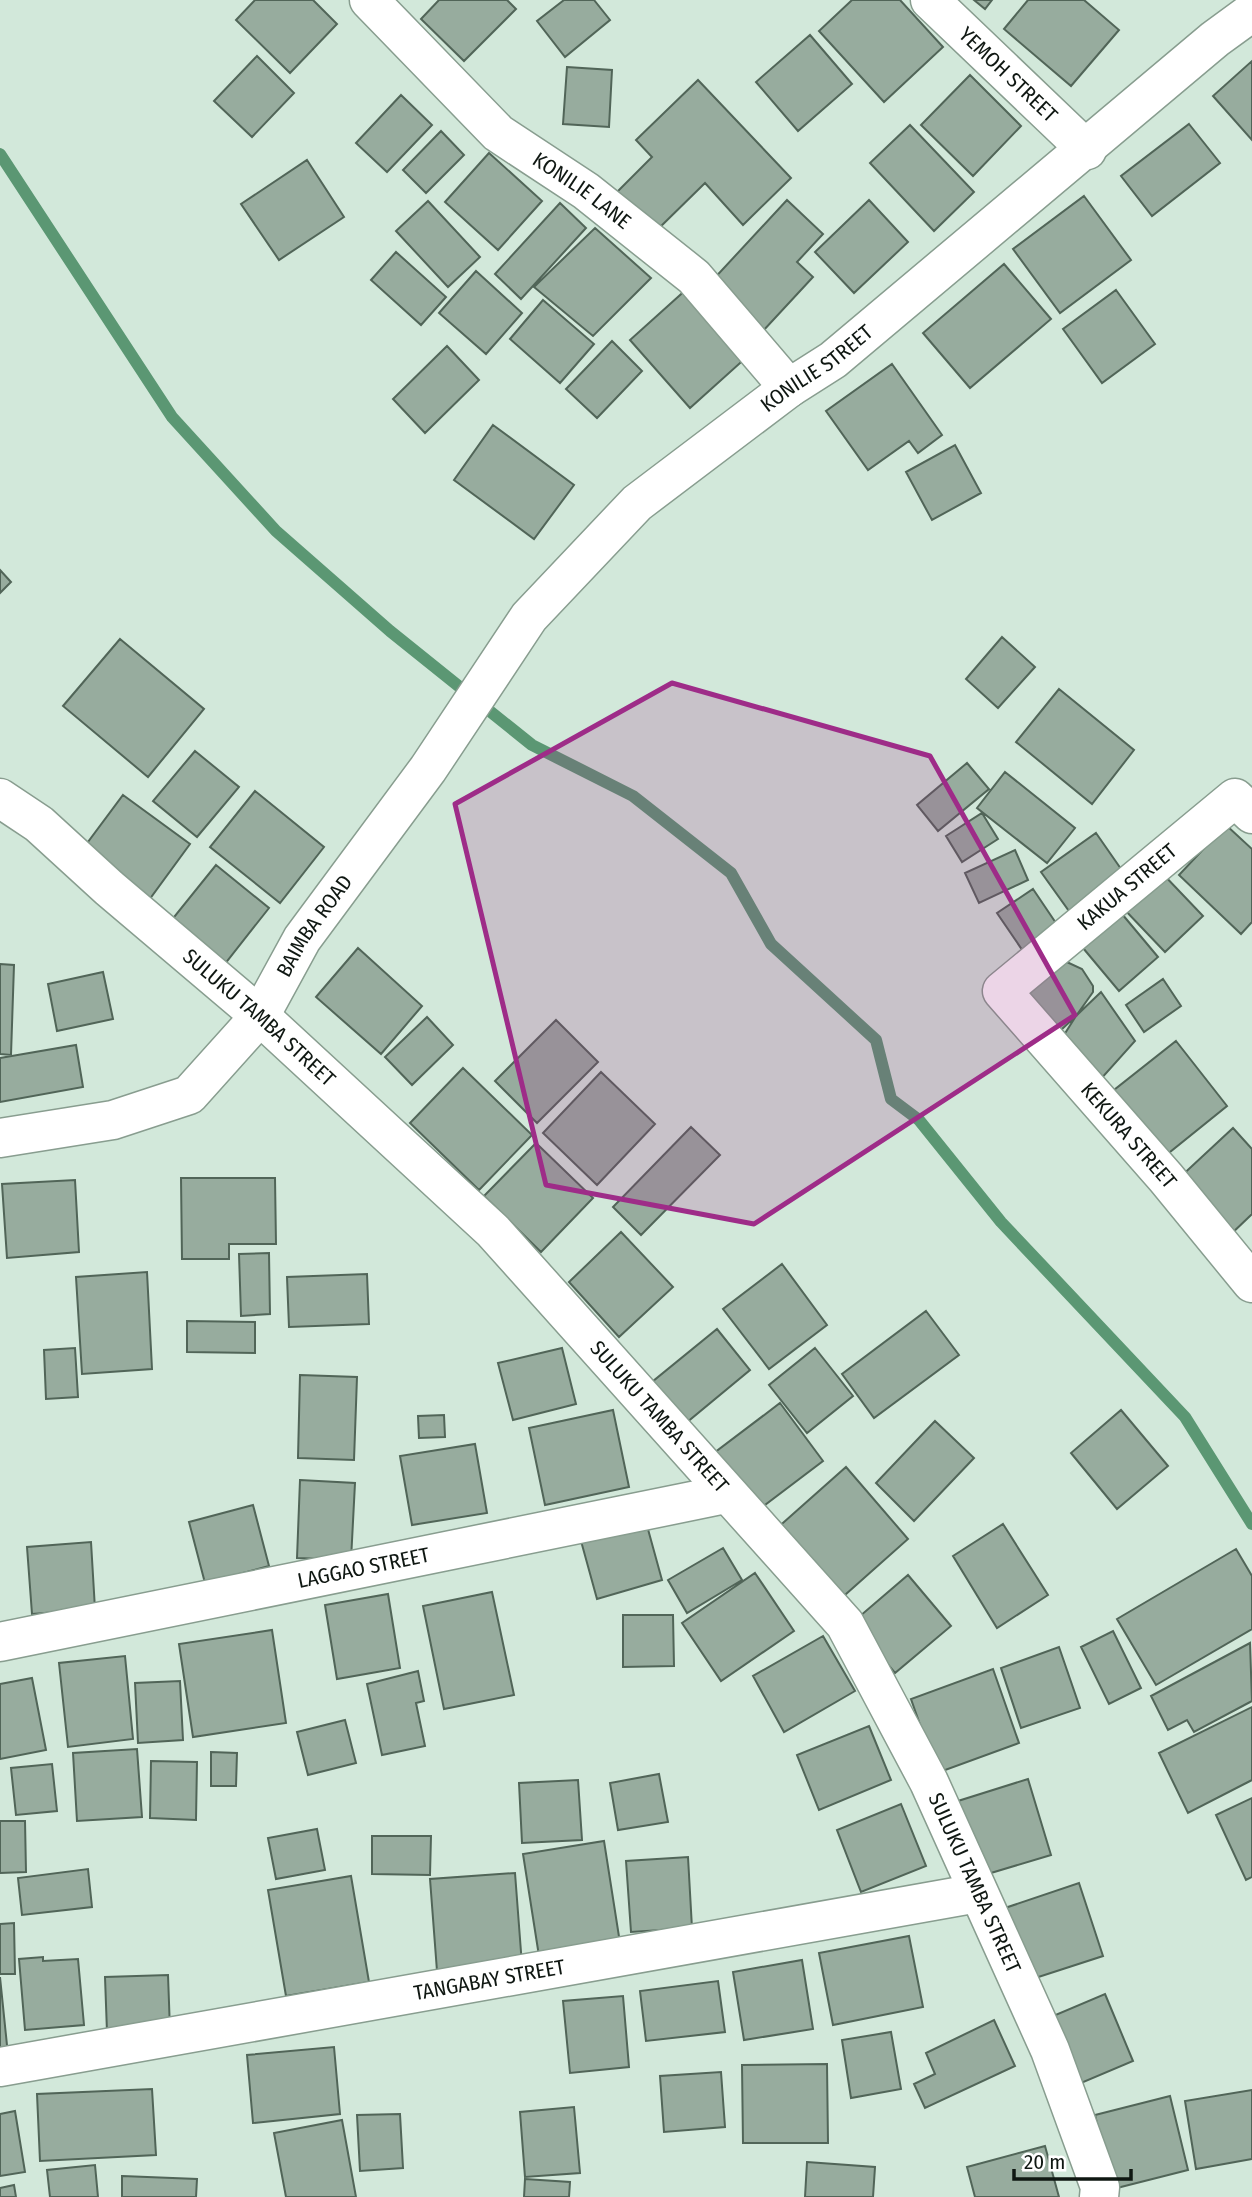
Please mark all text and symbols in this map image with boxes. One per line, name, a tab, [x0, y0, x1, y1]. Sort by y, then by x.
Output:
street label: YEMOH STREET	[953, 21, 1063, 128]
street label: KONILIE LANE	[528, 147, 636, 235]
street label: KONILIE STREET	[755, 319, 878, 418]
street label: KAKUA STREET	[1072, 838, 1182, 936]
street label: BAIMBA ROAD	[271, 870, 358, 981]
street label: SULUKU TAMBA STREET	[178, 943, 341, 1092]
street label: KEKURA STREET	[1075, 1077, 1182, 1194]
street label: SULUKU TAMBA STREET	[585, 1335, 734, 1498]
street label: LAGGAO STREET	[295, 1542, 432, 1594]
street label: SULUKU TAMBA STREET	[923, 1789, 1027, 1977]
street label: TANGABAY STREET	[412, 1954, 567, 2006]
scale bar	[1014, 2138, 1131, 2182]
text: 20 m	[1024, 2149, 1065, 2175]

